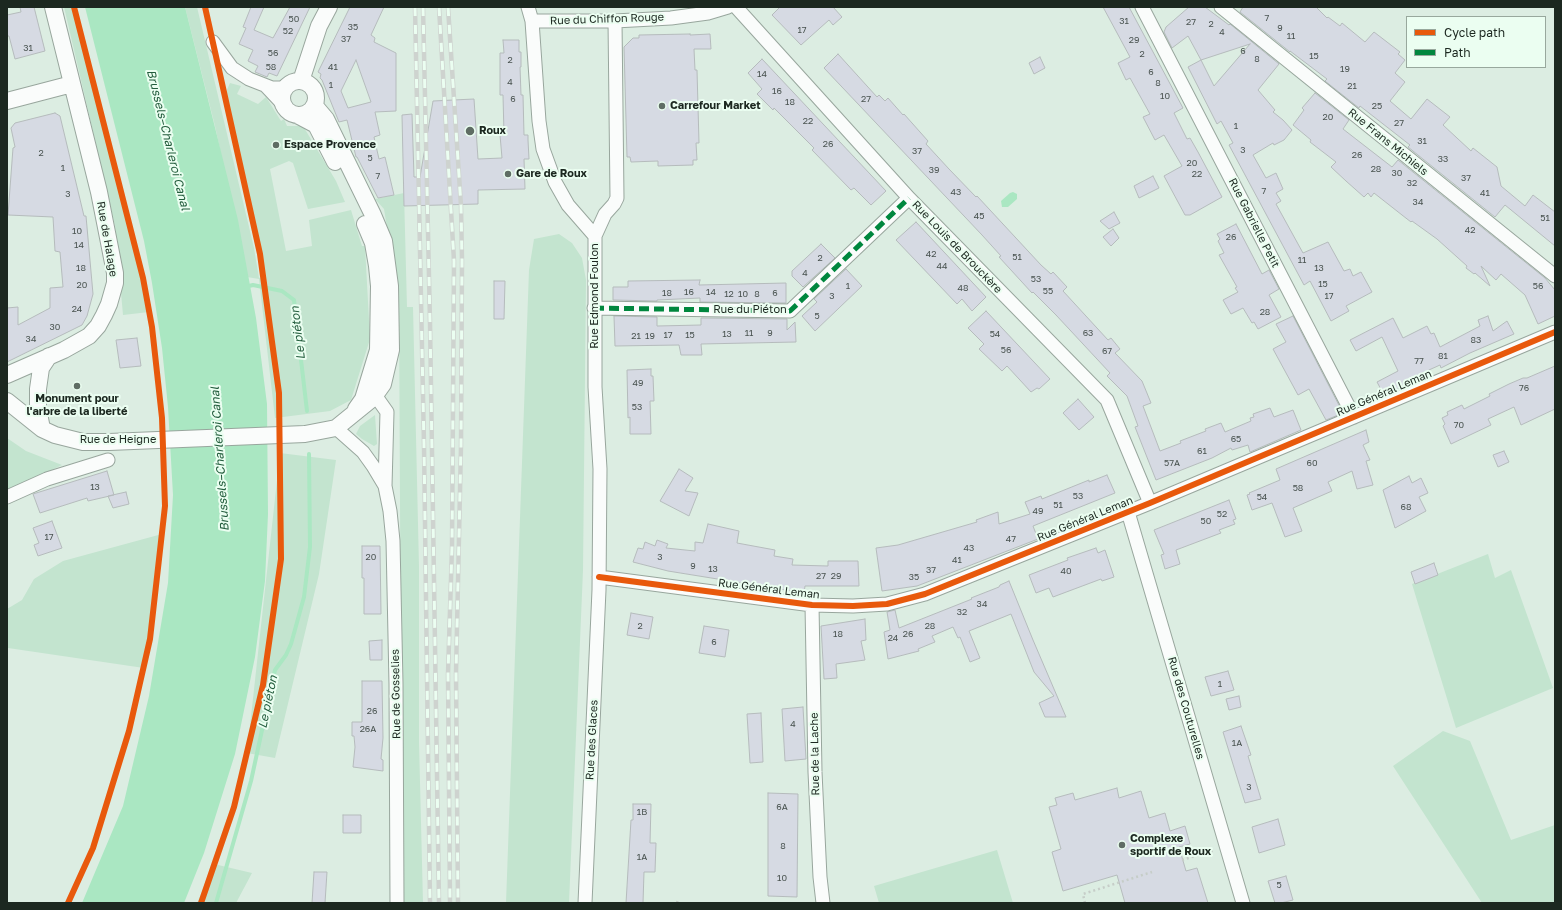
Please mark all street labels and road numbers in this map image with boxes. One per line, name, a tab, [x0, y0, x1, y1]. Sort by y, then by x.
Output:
street label: Rue du Chiffon Rouge	[550, 10, 664, 28]
street label: Rue Frans Michiels	[1345, 106, 1431, 178]
street label: Rue Gabrielle Petit	[1226, 176, 1282, 270]
street label: Rue Louis de Brouckère	[909, 198, 1005, 296]
street label: Rue de Halage	[94, 200, 120, 278]
street label: Rue Edmond Foulon	[588, 243, 602, 349]
street label: Rue du Piéton	[713, 303, 787, 317]
street label: Rue Général Leman	[1334, 367, 1434, 419]
street label: Rue de Heigne	[80, 433, 156, 447]
street label: Rue Général Leman	[1035, 494, 1135, 544]
street label: Rue Général Leman	[717, 576, 821, 602]
street label: Rue de Gosselies	[389, 649, 403, 739]
street label: Rue des Couturelles	[1165, 655, 1207, 761]
street label: Rue des Glaces	[583, 699, 601, 781]
street label: Rue de la Lache	[808, 712, 822, 796]

